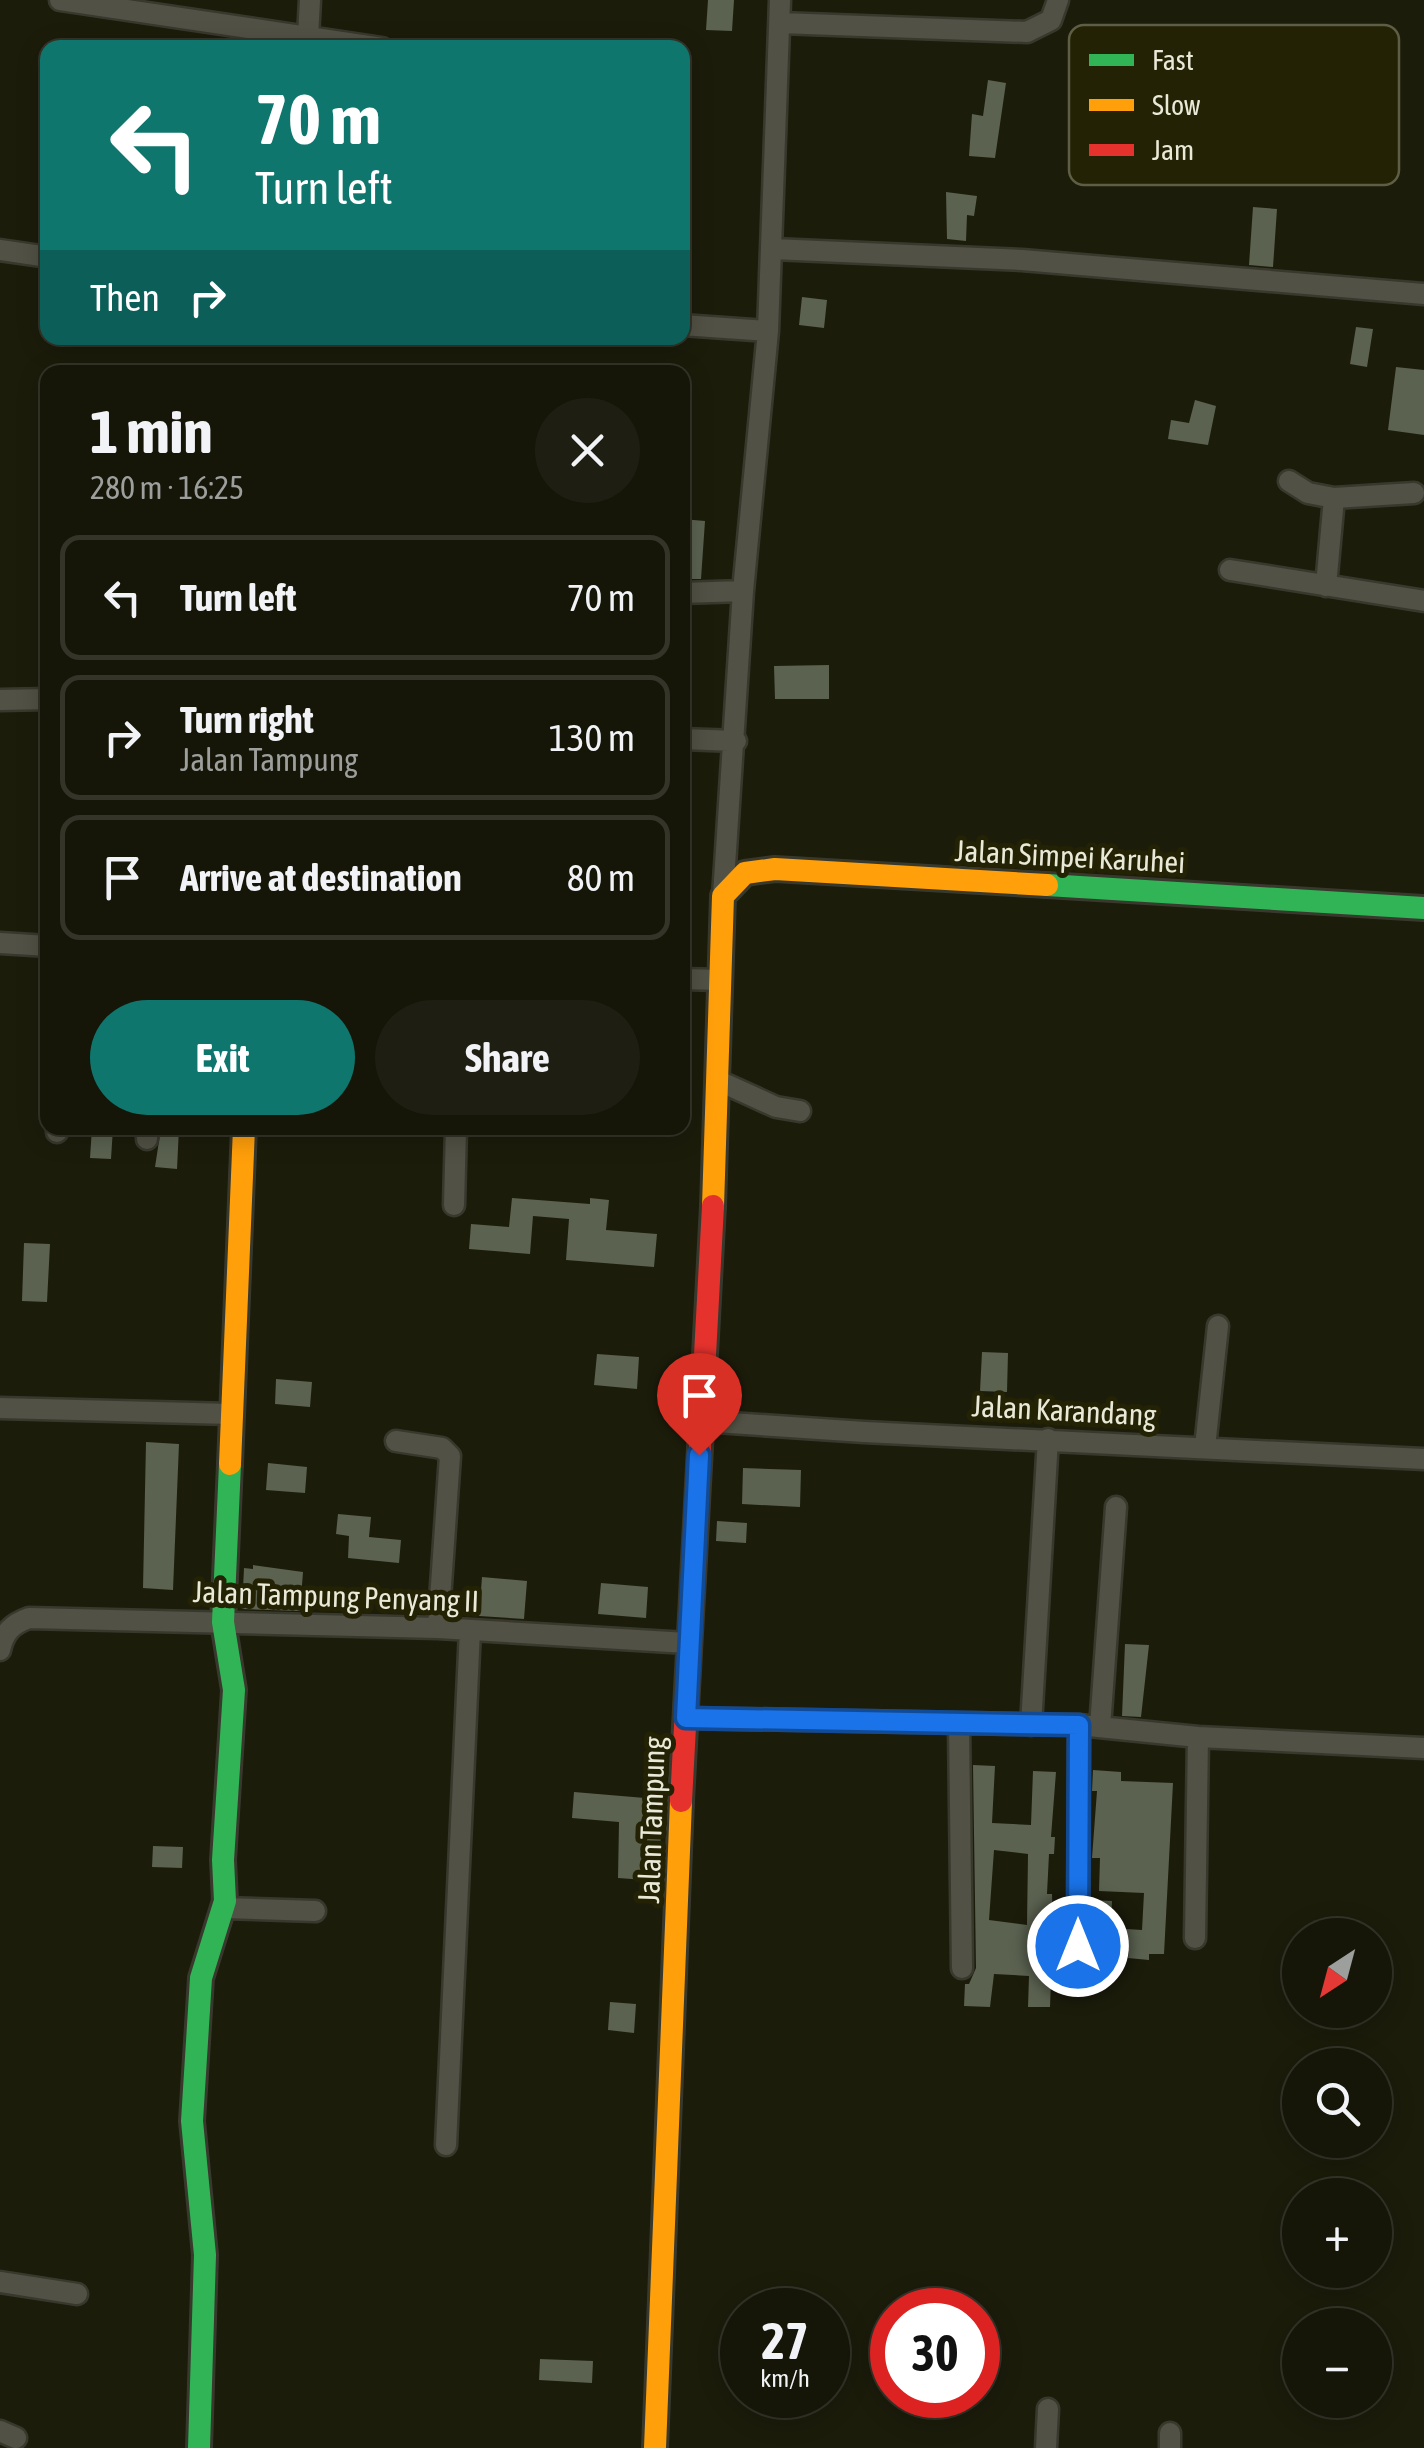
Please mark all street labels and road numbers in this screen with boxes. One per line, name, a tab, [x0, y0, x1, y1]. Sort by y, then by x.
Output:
street label: Jalan Simpei Karuhei	[954, 833, 1186, 879]
street label: Jalan Karandang	[971, 1388, 1157, 1432]
street label: Jalan Tampung Penyang II	[192, 1574, 480, 1618]
street label: Jalan Tampung	[631, 1736, 671, 1904]

